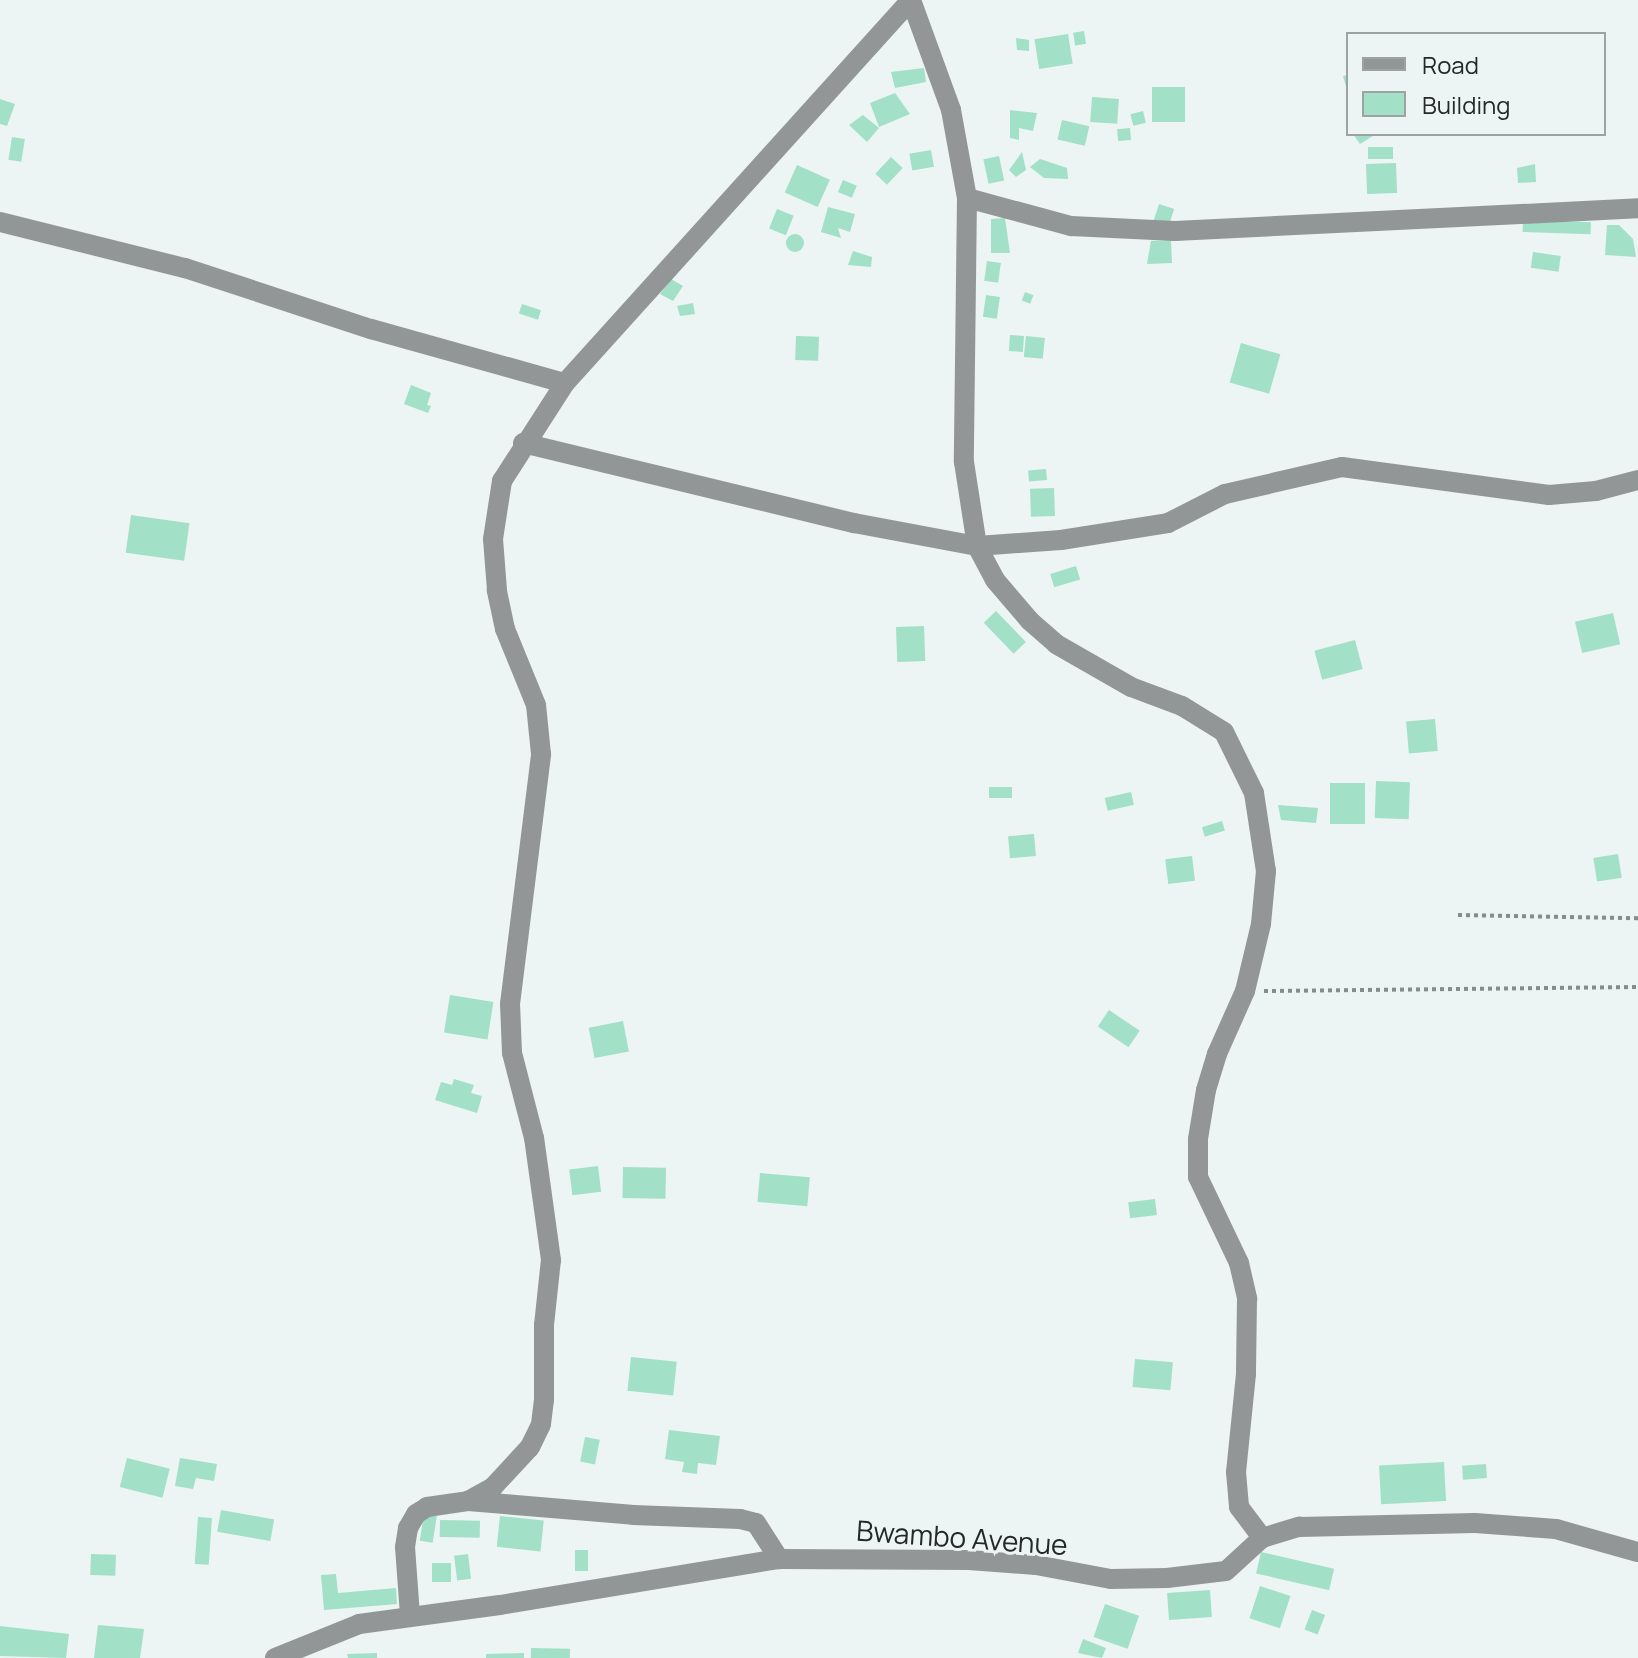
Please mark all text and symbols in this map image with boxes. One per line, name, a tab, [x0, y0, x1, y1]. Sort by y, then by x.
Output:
legend	[1346, 32, 1606, 136]
text: Road	[1422, 48, 1479, 81]
text: Building	[1422, 88, 1510, 121]
street label: Bwambo Avenue	[855, 1513, 1069, 1561]

